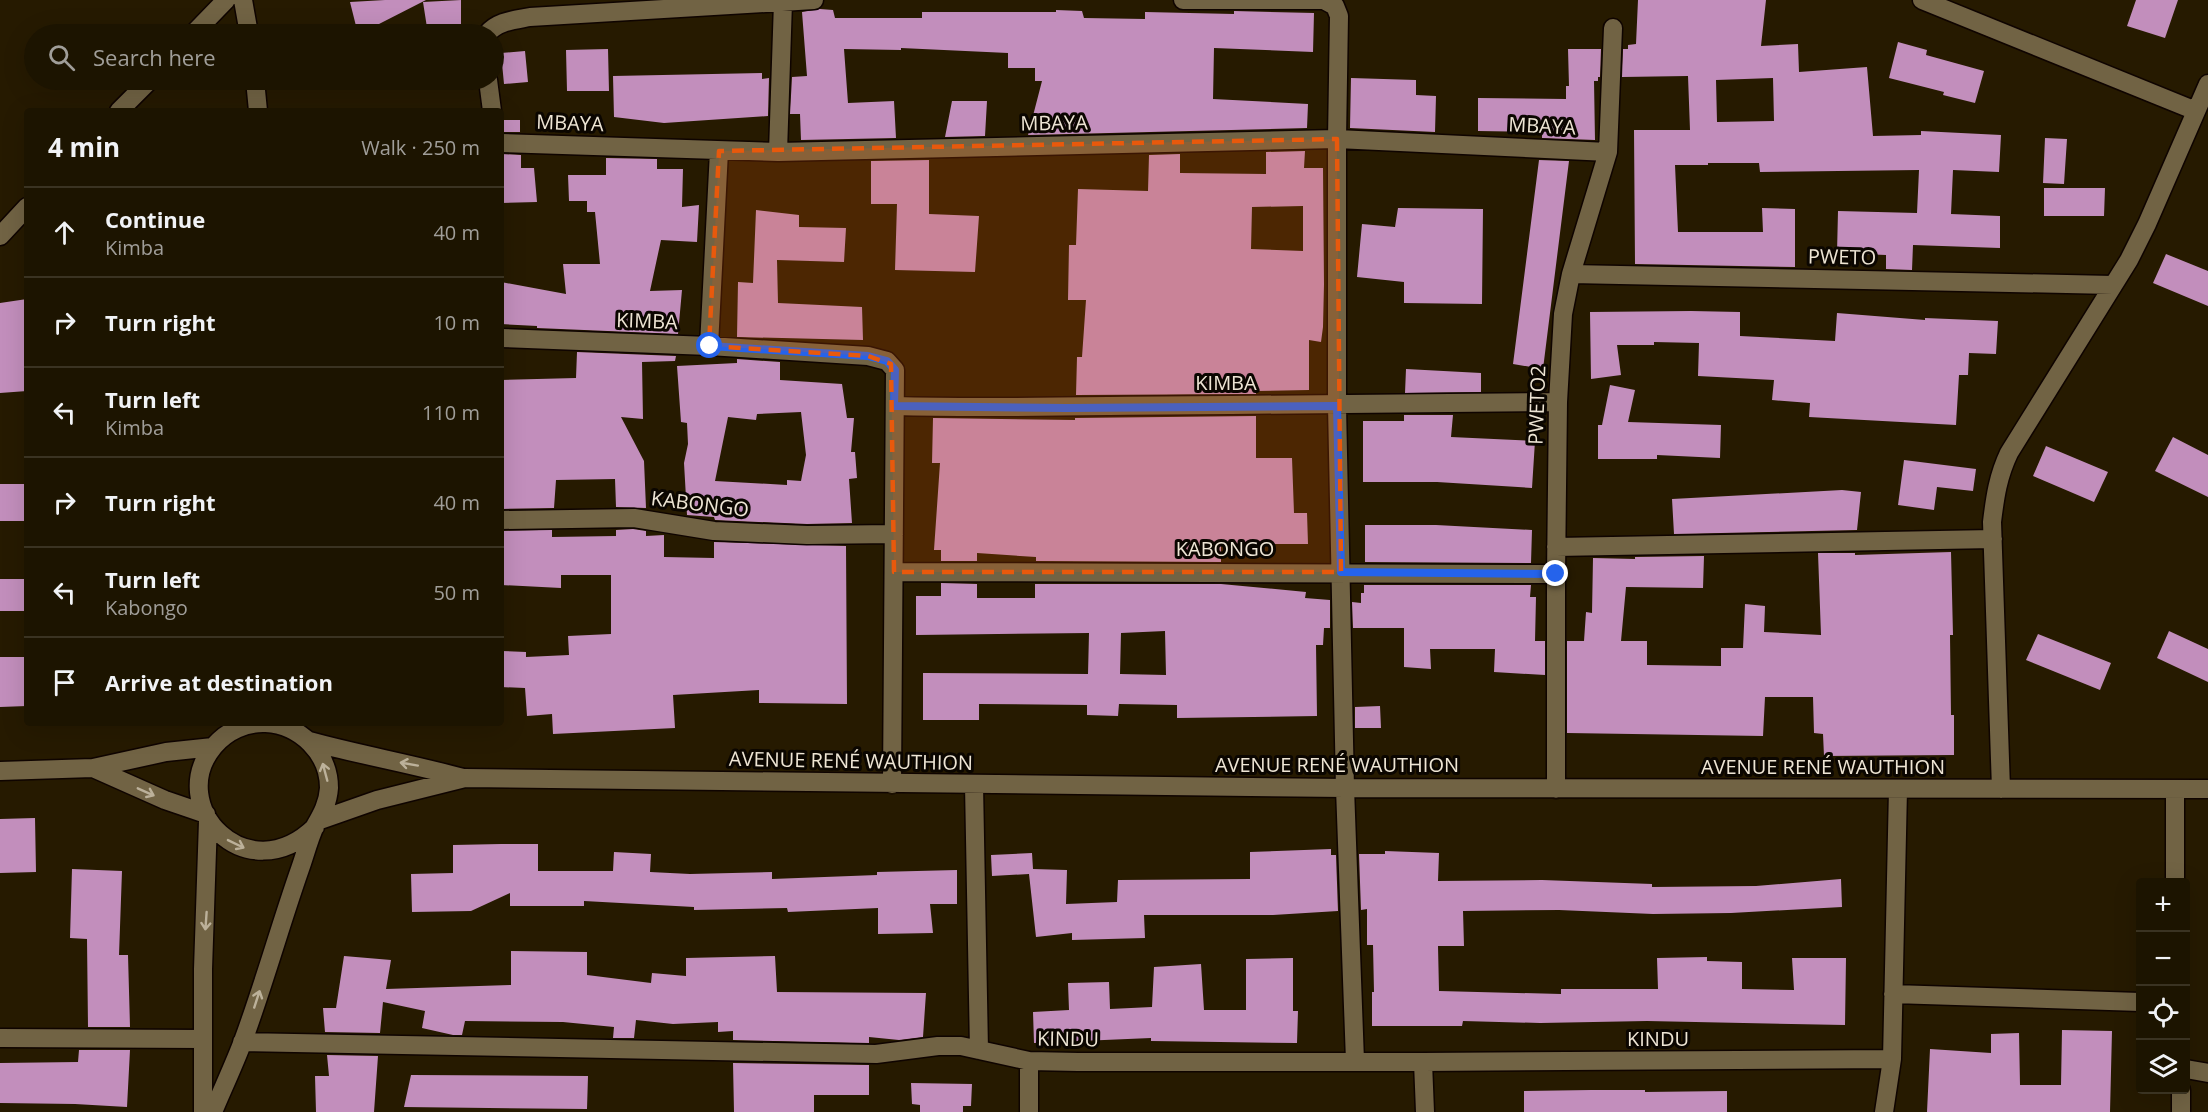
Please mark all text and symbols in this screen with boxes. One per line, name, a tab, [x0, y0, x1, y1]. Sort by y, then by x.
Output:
search box	[24, 24, 504, 90]
icon: search	[45, 41, 78, 74]
text: Search here	[93, 42, 216, 72]
street label: MBAYA	[536, 108, 605, 137]
street label: MBAYA	[1020, 108, 1088, 137]
street label: MBAYA	[1508, 110, 1577, 141]
text: 4 min	[48, 129, 120, 165]
text: Walk · 250 m	[361, 134, 480, 161]
text: Continue	[105, 204, 205, 234]
icon: ahead	[48, 216, 81, 249]
text: 40 m	[433, 219, 480, 246]
text: Kimba	[105, 234, 164, 261]
street label: PWETO	[1808, 242, 1876, 271]
icon: right	[48, 306, 81, 339]
street label: KIMBA	[616, 306, 679, 335]
text: Turn right	[105, 307, 216, 337]
text: 10 m	[433, 309, 480, 336]
route start	[696, 332, 722, 358]
street label: PWETO2	[1522, 365, 1551, 445]
street label: KIMBA	[1195, 369, 1257, 396]
text: Turn left	[105, 384, 200, 414]
icon: left	[48, 396, 81, 429]
text: 110 m	[422, 399, 480, 426]
text: Kimba	[105, 414, 164, 441]
street label: KABONGO	[650, 484, 751, 523]
icon: right	[48, 486, 81, 519]
text: Turn right	[105, 487, 216, 517]
text: 40 m	[433, 489, 480, 516]
street label: KABONGO	[1176, 535, 1274, 562]
route end	[1542, 560, 1568, 586]
text: Turn left	[105, 564, 200, 594]
icon: left	[48, 576, 81, 609]
text: 50 m	[433, 579, 480, 606]
text: Kabongo	[105, 594, 188, 621]
icon: arrive	[48, 666, 81, 699]
text: Arrive at destination	[105, 667, 333, 697]
street label: AVENUE RENÉ WAUTHION	[729, 745, 973, 776]
street label: AVENUE RENÉ WAUTHION	[1215, 751, 1459, 778]
street label: AVENUE RENÉ WAUTHION	[1701, 753, 1945, 780]
one-way arrow	[399, 758, 419, 769]
one-way arrow	[319, 763, 331, 782]
one-way arrow	[137, 787, 155, 798]
one-way arrow	[227, 839, 245, 850]
map controls	[2136, 878, 2190, 1094]
button: +	[2136, 878, 2190, 932]
one-way arrow	[200, 911, 211, 930]
button: −	[2136, 932, 2190, 986]
button: locate	[2136, 986, 2190, 1040]
one-way arrow	[252, 990, 263, 1009]
street label: KINDU	[1037, 1024, 1099, 1053]
street label: KINDU	[1627, 1025, 1689, 1052]
button: layers	[2136, 1040, 2190, 1094]

